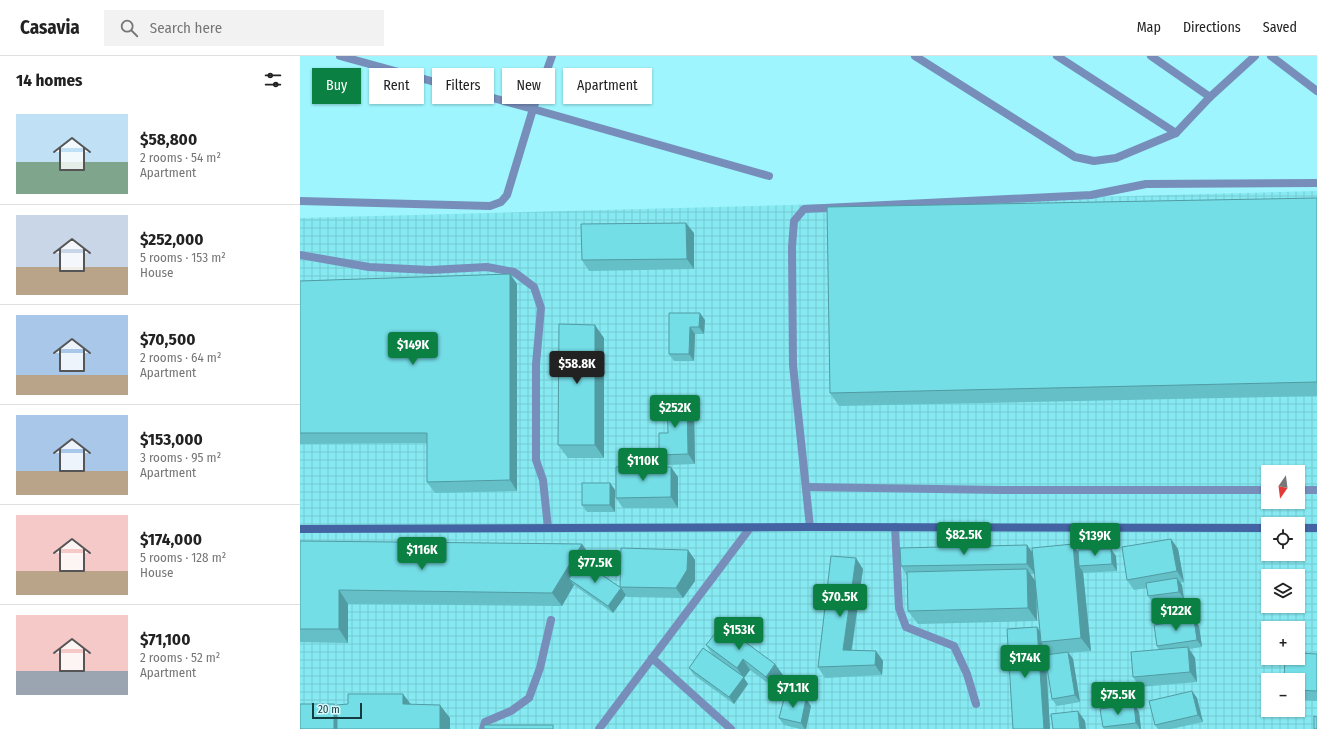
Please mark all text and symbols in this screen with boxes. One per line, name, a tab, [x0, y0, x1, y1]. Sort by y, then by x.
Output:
search box	[104, 10, 384, 46]
text: Casavia	[20, 16, 80, 39]
icon: search	[118, 17, 140, 39]
text: Search here	[150, 19, 222, 37]
text: Map	[1137, 19, 1161, 36]
text: Directions	[1183, 19, 1241, 36]
text: Saved	[1263, 19, 1297, 36]
chip: Buy	[312, 68, 361, 104]
chip: Rent	[369, 68, 424, 104]
chip: Filters	[432, 68, 494, 104]
chip: New	[502, 68, 555, 104]
chip: Apartment	[563, 68, 652, 104]
icon: filters	[262, 69, 284, 91]
text: 14 homes	[16, 70, 83, 91]
text: $58,800	[140, 129, 197, 150]
icon: home	[48, 130, 96, 178]
text: 2 rooms · 54 m²	[140, 150, 221, 165]
text: Apartment	[140, 165, 196, 180]
text: $252,000	[140, 229, 204, 250]
icon: home	[48, 231, 96, 279]
text: 5 rooms · 153 m²	[140, 250, 226, 265]
text: House	[140, 265, 174, 280]
text: $70,500	[140, 329, 196, 350]
icon: home	[48, 331, 96, 379]
pin: $149K	[385, 332, 441, 366]
text: $149K	[397, 337, 429, 352]
text: 2 rooms · 64 m²	[140, 350, 221, 365]
pin: $58.8K	[544, 351, 610, 385]
text: $58.8K	[558, 356, 596, 371]
text: Apartment	[140, 365, 196, 380]
pin: $252K	[647, 395, 703, 429]
text: $252K	[659, 400, 691, 415]
text: $153,000	[140, 429, 203, 450]
icon: home	[48, 431, 96, 479]
pin: $110K	[615, 448, 671, 482]
text: 3 rooms · 95 m²	[140, 450, 221, 465]
text: $110K	[627, 453, 659, 468]
text: Apartment	[140, 465, 196, 480]
north arrow	[1261, 465, 1305, 509]
map controls	[1261, 465, 1305, 717]
button: locate	[1261, 517, 1305, 561]
pin: $82.5K	[931, 522, 997, 556]
pin: $139K	[1067, 523, 1123, 557]
text: $82.5K	[946, 527, 982, 542]
text: $139K	[1079, 528, 1111, 543]
text: $174,000	[140, 529, 202, 550]
icon: home	[48, 531, 96, 579]
pin: $116K	[394, 537, 450, 571]
text: $116K	[406, 542, 438, 557]
text: 5 rooms · 128 m²	[140, 550, 226, 565]
pin: $77.5K	[562, 550, 628, 584]
text: $77.5K	[578, 555, 612, 570]
text: House	[140, 565, 174, 580]
button: layers	[1261, 569, 1305, 613]
pin: $70.5K	[807, 584, 873, 618]
text: $70.5K	[822, 589, 858, 604]
pin: $122K	[1148, 598, 1204, 632]
text: $122K	[1160, 603, 1192, 618]
pin: $153K	[711, 617, 767, 651]
button: +	[1261, 621, 1305, 665]
text: $153K	[723, 622, 755, 637]
text: $71,100	[140, 629, 190, 650]
icon: home	[48, 631, 96, 679]
pin: $174K	[997, 645, 1053, 679]
text: 2 rooms · 52 m²	[140, 650, 220, 665]
text: $174K	[1010, 650, 1040, 665]
text: Apartment	[140, 665, 196, 680]
button: −	[1261, 673, 1305, 717]
pin: $71.1K	[760, 675, 826, 709]
text: $71.1K	[777, 680, 809, 695]
pin: $75.5K	[1085, 682, 1151, 716]
text: $75.5K	[1100, 687, 1136, 702]
scale bar	[312, 701, 362, 720]
text: 20 m	[318, 703, 340, 716]

